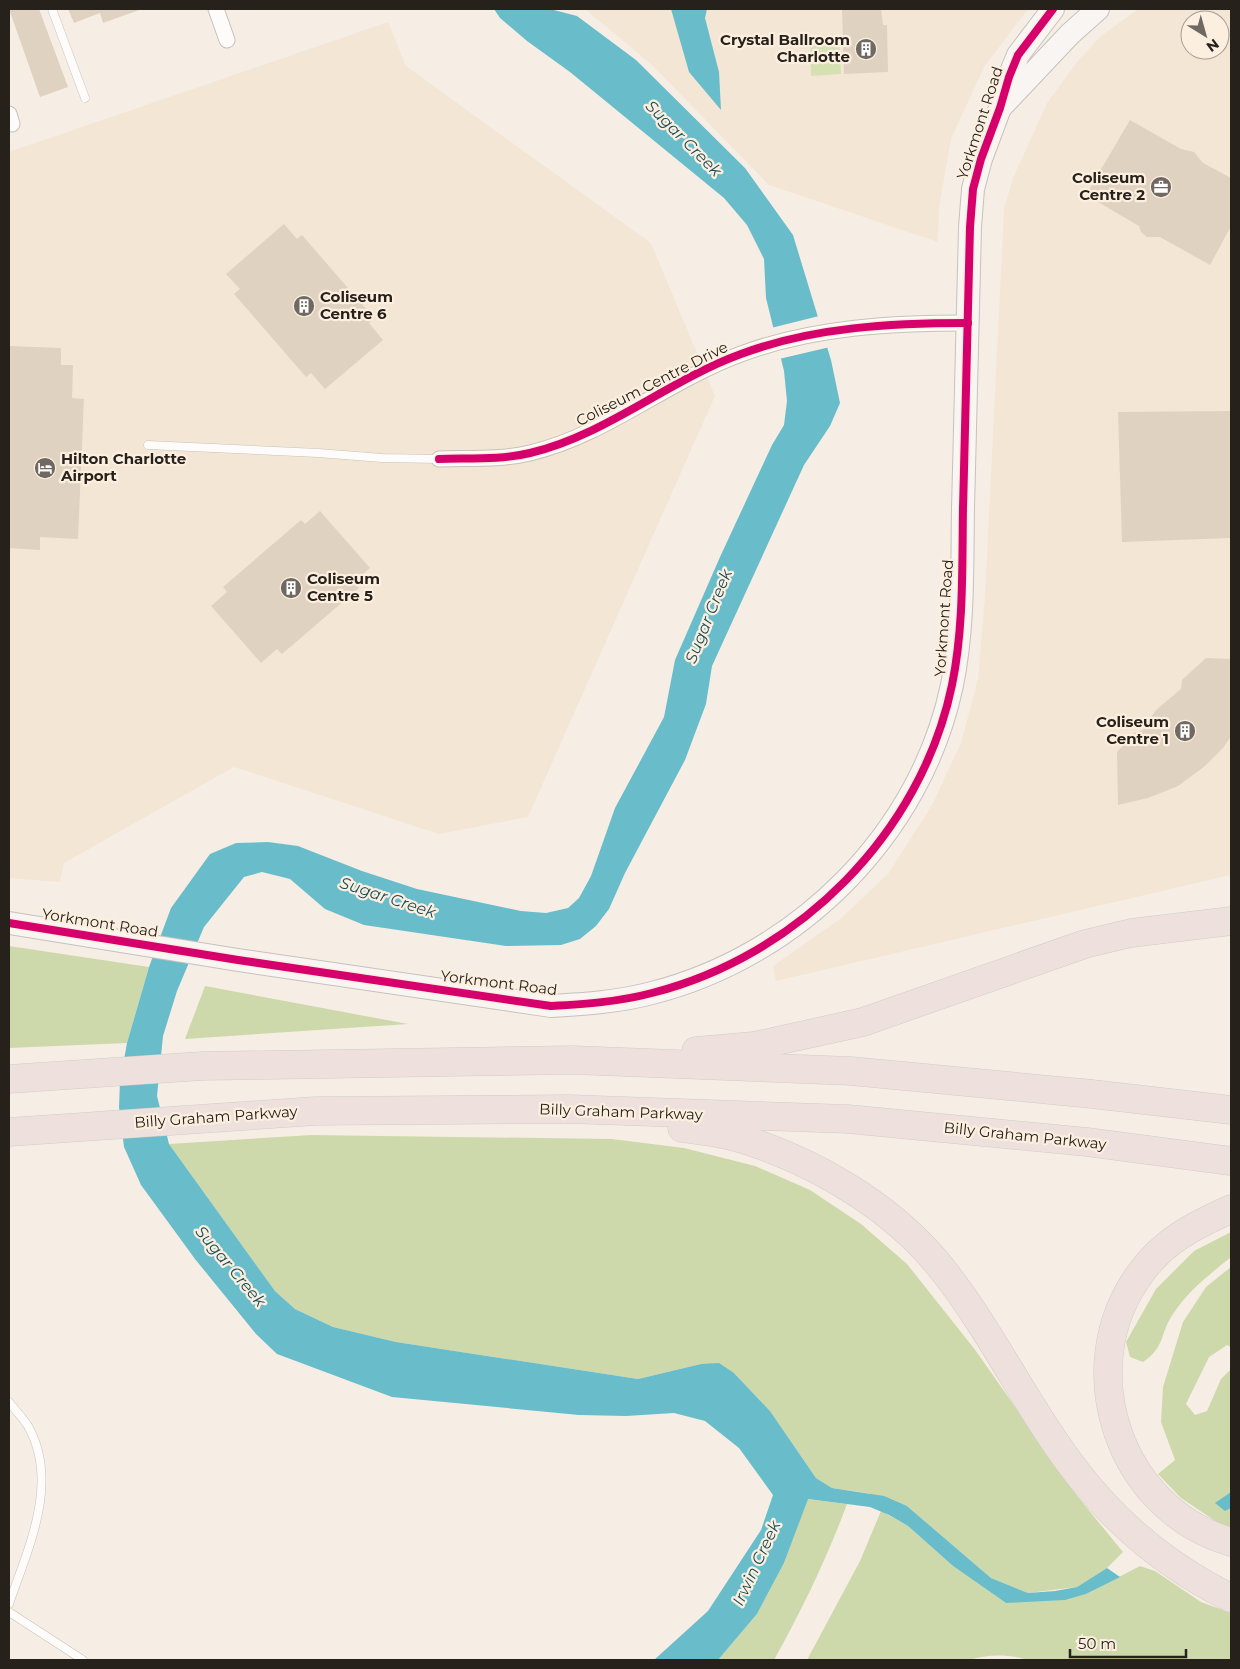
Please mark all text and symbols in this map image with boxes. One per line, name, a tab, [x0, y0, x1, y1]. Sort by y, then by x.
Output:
north arrow	[1180, 10, 1230, 60]
place label: Crystal Ballroom Charlotte	[720, 30, 850, 66]
text: N	[1203, 35, 1223, 56]
building icon: Crystal Ballroom Charlotte	[854, 37, 878, 61]
street label: Yorkmont Road	[952, 64, 1007, 182]
water label: Sugar Creek	[642, 96, 727, 181]
place label: Coliseum Centre 2	[1072, 168, 1145, 204]
office icon: Coliseum Centre 2	[1149, 175, 1173, 199]
place label: Coliseum Centre 6	[320, 287, 393, 323]
building icon: Coliseum Centre 6	[292, 294, 316, 318]
street label: Coliseum Centre Drive	[573, 337, 731, 430]
place label: Hilton Charlotte Airport	[60, 449, 186, 485]
hotel icon: Hilton Charlotte Airport	[33, 456, 57, 480]
street label: Yorkmont Road	[930, 559, 957, 677]
water label: Sugar Creek	[681, 565, 736, 666]
place label: Coliseum Centre 5	[307, 569, 380, 605]
building icon: Coliseum Centre 5	[279, 576, 303, 600]
place label: Coliseum Centre 1	[1096, 712, 1169, 748]
building icon: Coliseum Centre 1	[1173, 719, 1197, 743]
water label: Sugar Creek	[338, 873, 440, 922]
street label: Yorkmont Road	[41, 904, 160, 941]
street label: Yorkmont Road	[440, 966, 559, 999]
street label: Billy Graham Parkway	[539, 1099, 704, 1124]
street label: Billy Graham Parkway	[134, 1101, 299, 1132]
street label: Billy Graham Parkway	[943, 1118, 1108, 1154]
water label: Sugar Creek	[191, 1222, 271, 1312]
water label: Irwin Creek	[729, 1516, 785, 1609]
scale bar	[1070, 1626, 1186, 1658]
text: 50 m	[1078, 1634, 1116, 1653]

